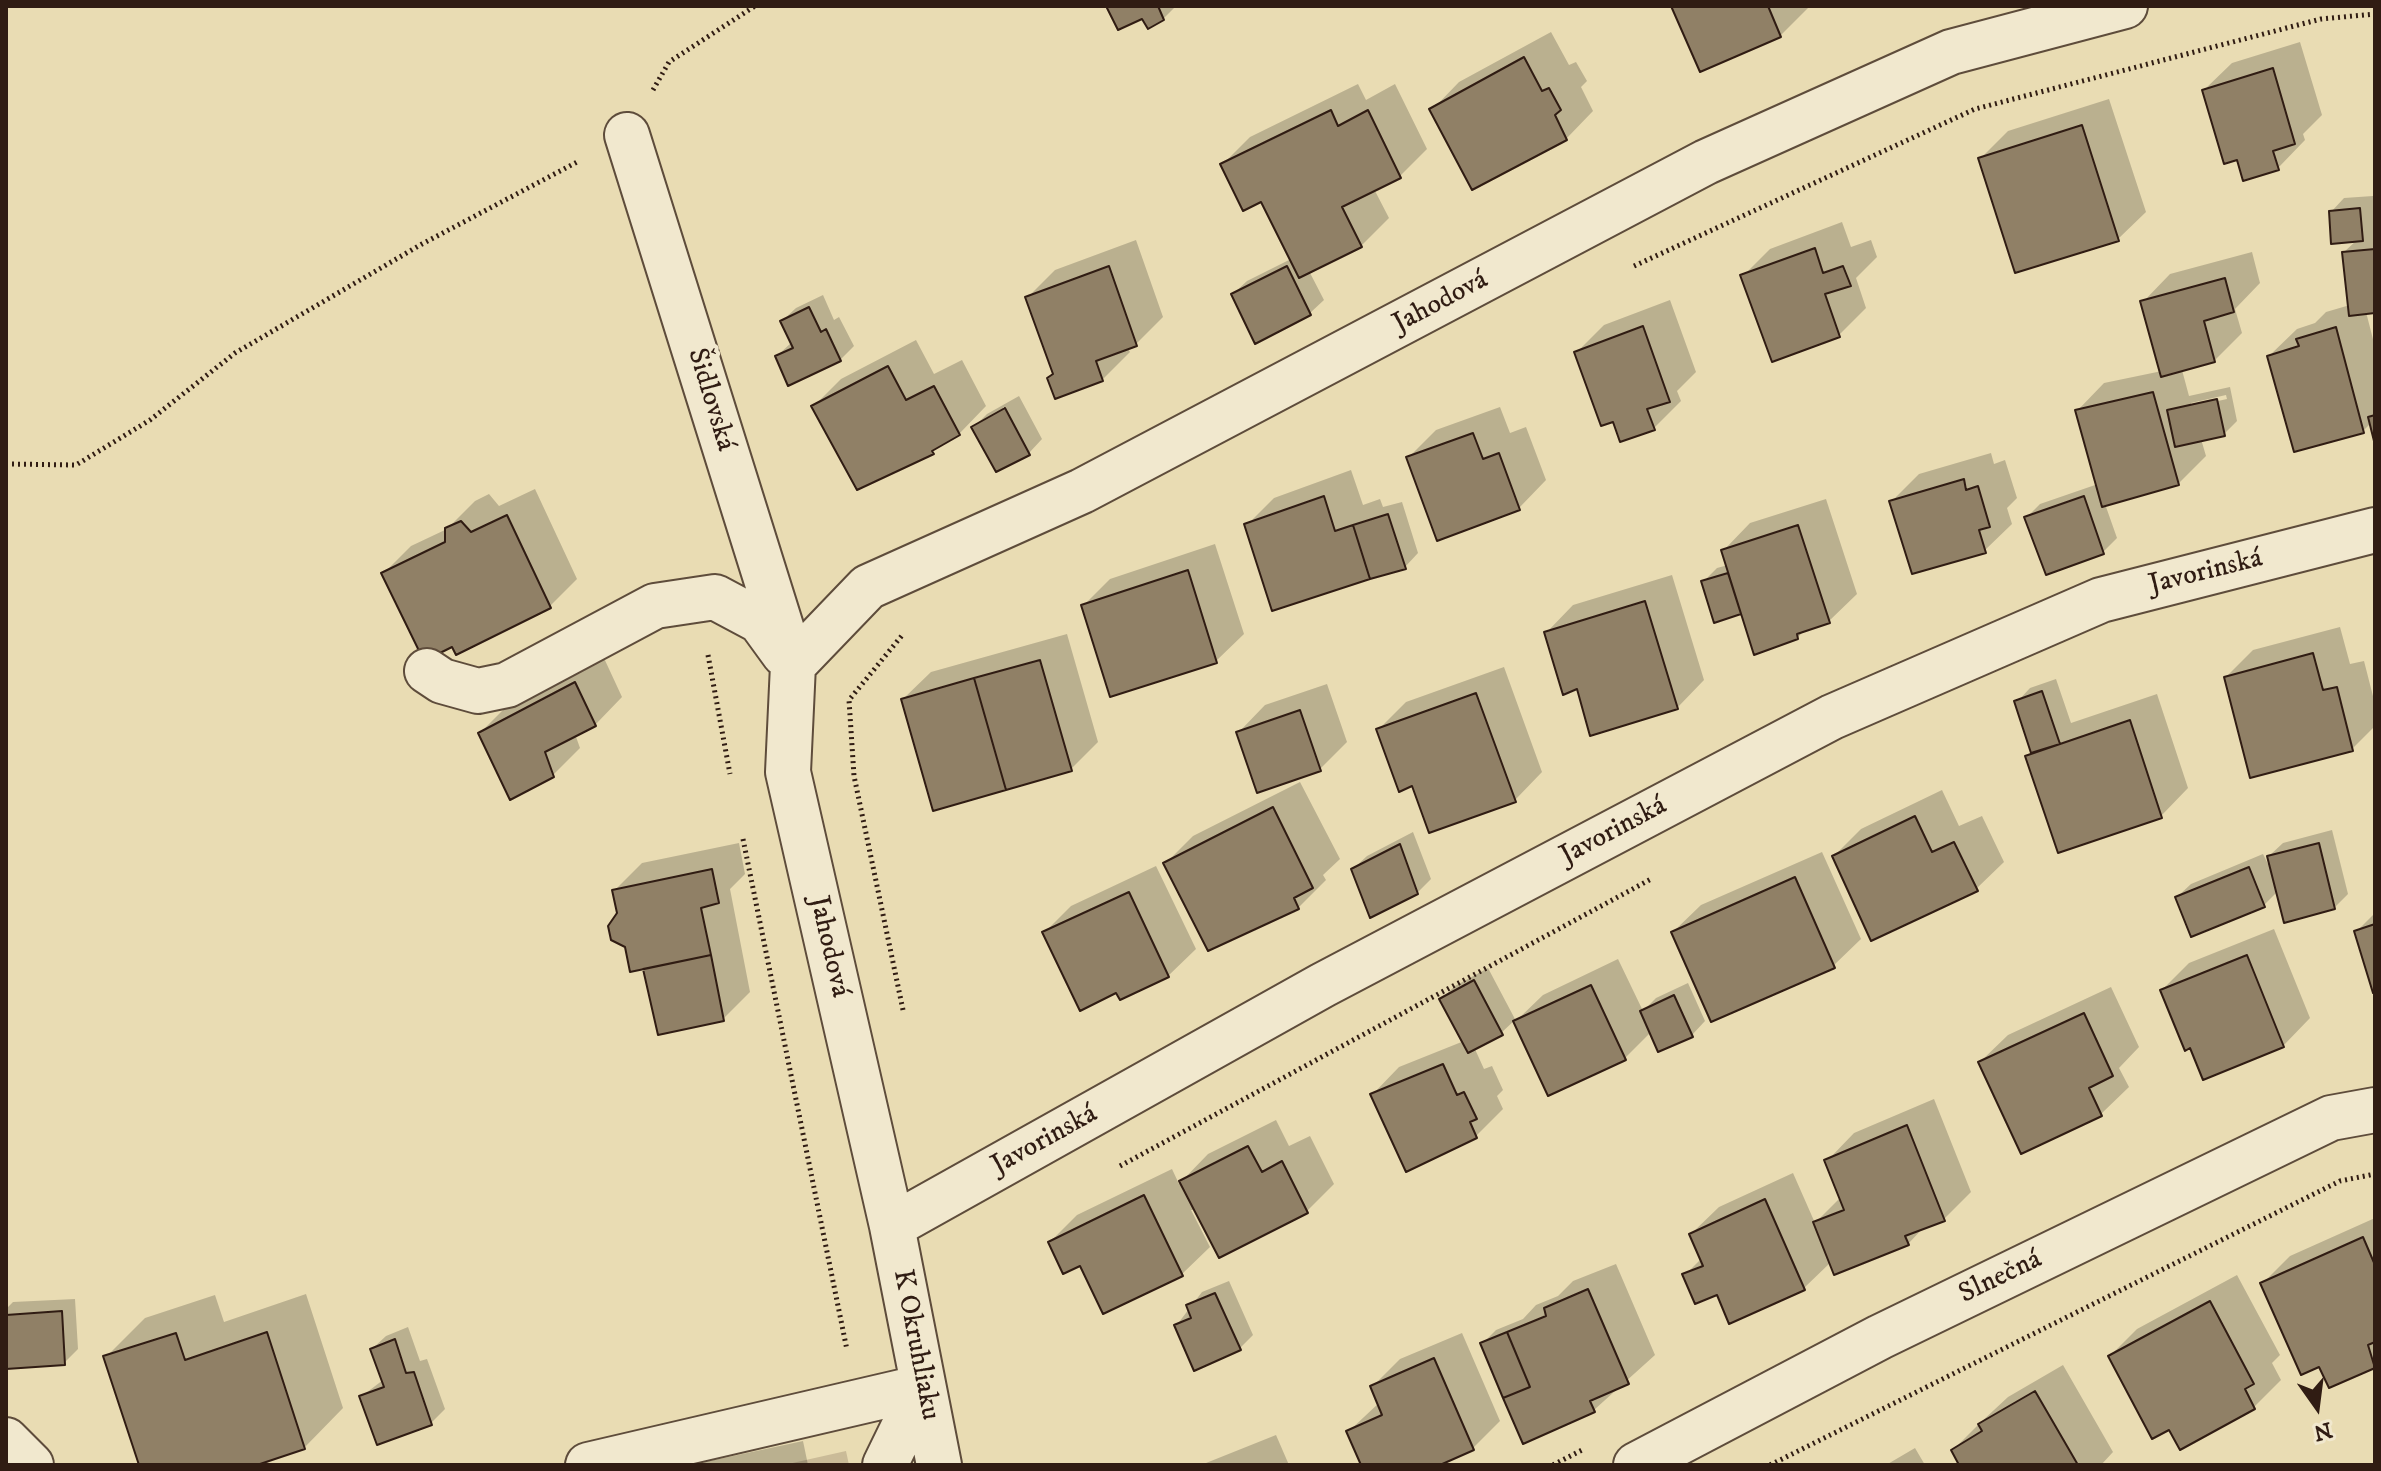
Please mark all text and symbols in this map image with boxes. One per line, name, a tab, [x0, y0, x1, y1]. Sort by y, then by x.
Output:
street label: Jahodová	[1388, 264, 1494, 342]
street label: Šidlovská	[679, 345, 741, 455]
street label: Javorinská	[2146, 543, 2266, 603]
street label: Javorinská	[1555, 790, 1673, 874]
street label: Jahodová	[800, 893, 856, 1001]
street label: Javorinská	[986, 1098, 1104, 1184]
street label: Slnečná	[1954, 1244, 2048, 1312]
street label: K Okruhliaku	[884, 1267, 946, 1423]
north arrow	[2277, 1367, 2357, 1447]
text: N	[2311, 1415, 2335, 1446]

